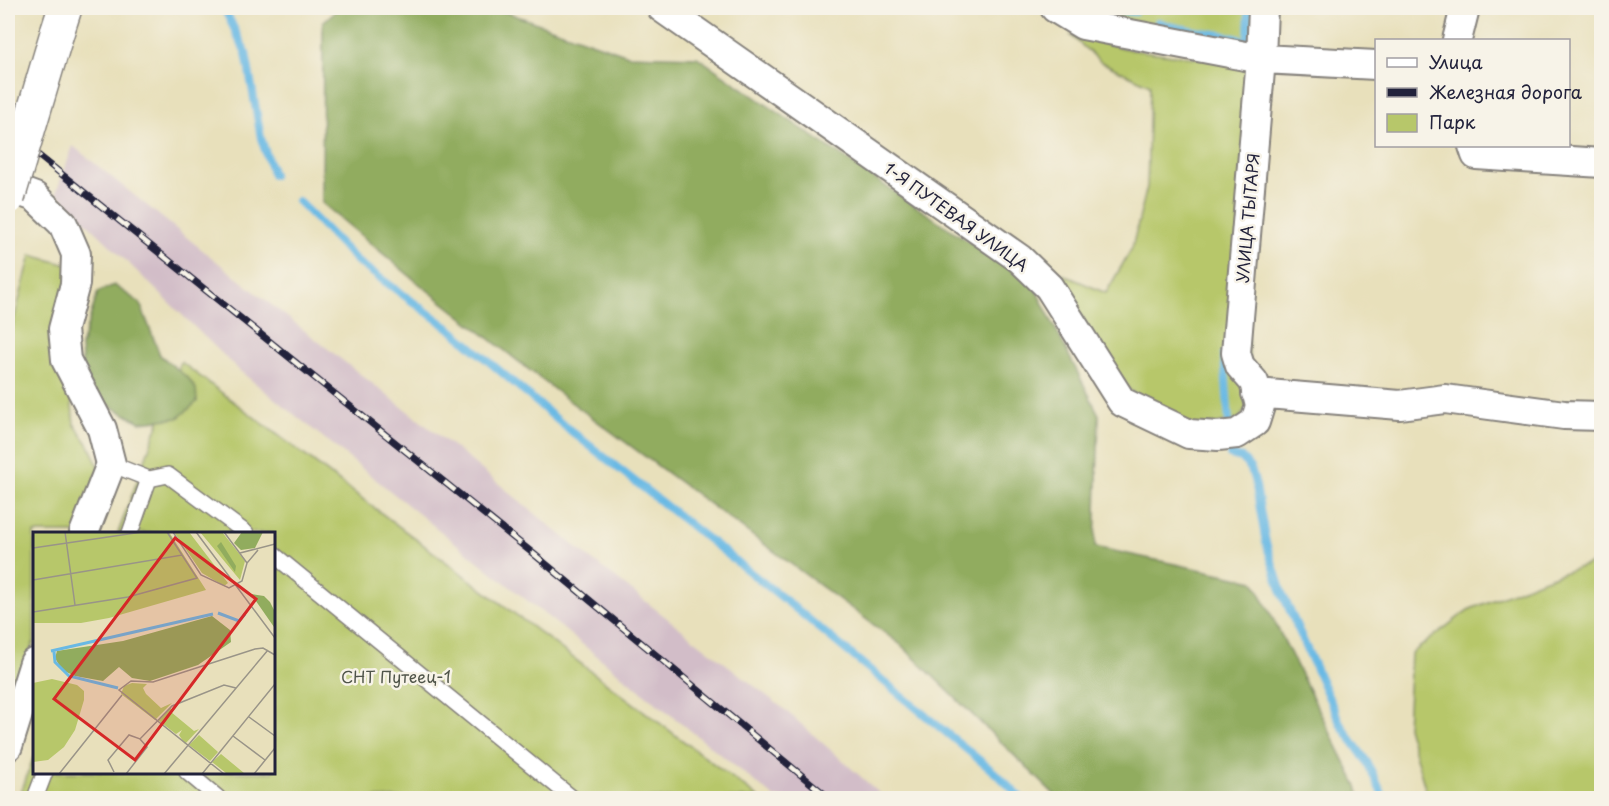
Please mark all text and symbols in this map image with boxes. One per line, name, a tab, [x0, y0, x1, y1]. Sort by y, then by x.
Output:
legend	[1375, 39, 1570, 147]
text: Улица	[1429, 48, 1483, 75]
text: Железная дорога	[1429, 78, 1583, 105]
text: Парк	[1429, 108, 1476, 135]
street label: УЛИЦА ТЫТАРЯ	[1229, 152, 1265, 284]
street label: 1-Я ПУТЕВАЯ УЛИЦА	[880, 156, 1034, 276]
inset map	[33, 532, 274, 773]
park label: СНТ Путеец-1	[341, 664, 451, 688]

